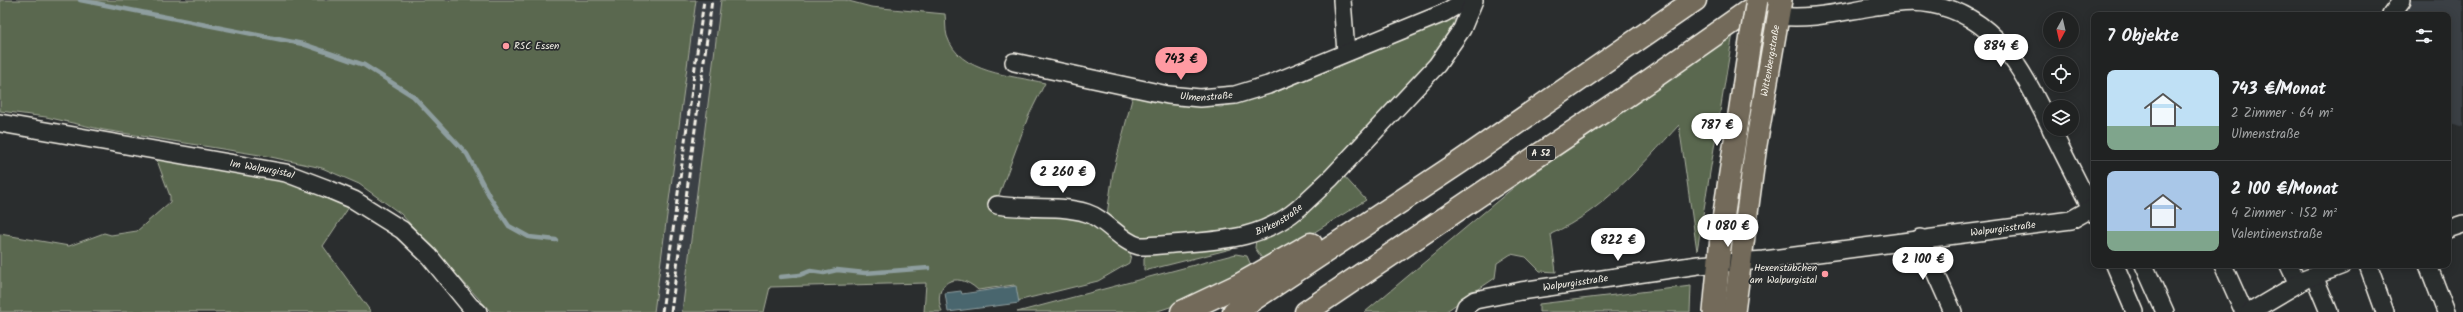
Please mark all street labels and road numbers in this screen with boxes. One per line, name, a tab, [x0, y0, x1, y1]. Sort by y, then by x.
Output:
street label: Wittenbergstraße	[1757, 23, 1785, 98]
street label: Ulmenstraße	[1179, 87, 1234, 106]
road number: A 52	[1527, 146, 1555, 160]
street label: Im Walpurgistal	[228, 155, 297, 184]
street label: Birkenstraße	[1253, 200, 1307, 240]
street label: Walpurgisstraße	[1969, 217, 2037, 241]
street label: Walpurgisstraße	[1542, 270, 1610, 296]

